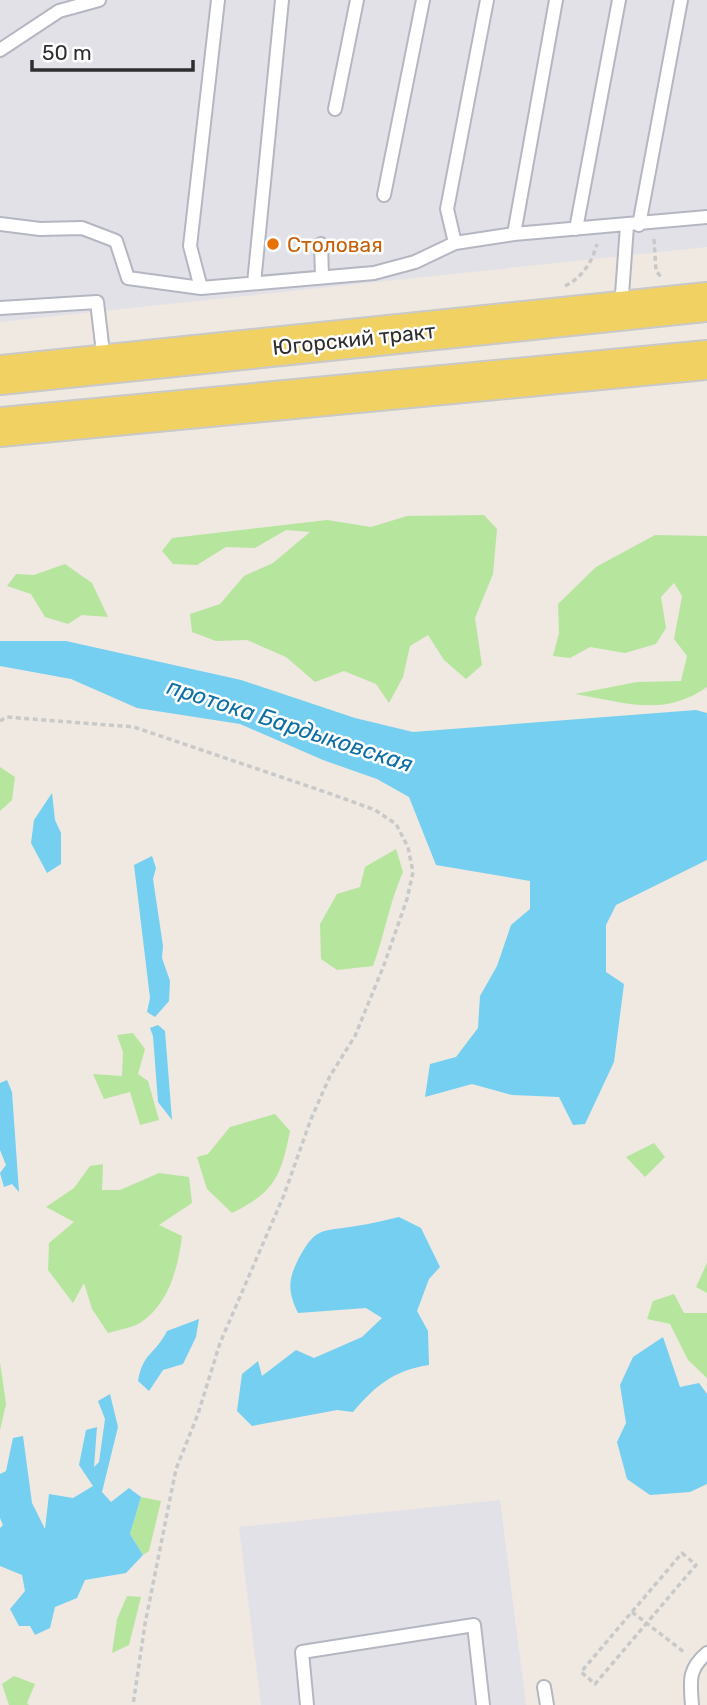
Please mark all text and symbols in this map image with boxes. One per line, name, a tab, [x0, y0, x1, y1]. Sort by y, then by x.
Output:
scale bar	[32, 28, 192, 72]
text: 50 m	[42, 40, 92, 65]
place label: Столовая	[287, 232, 383, 257]
marker: Столовая	[265, 236, 281, 252]
street label: Югорский тракт	[271, 318, 437, 360]
water label: протока Бардыковская	[164, 672, 416, 778]

